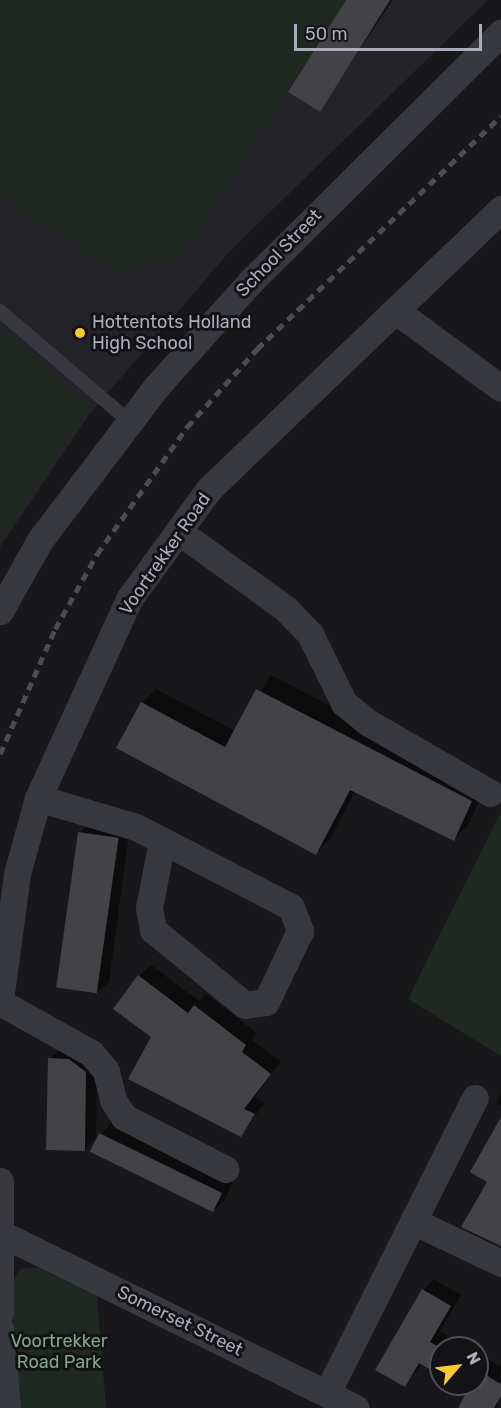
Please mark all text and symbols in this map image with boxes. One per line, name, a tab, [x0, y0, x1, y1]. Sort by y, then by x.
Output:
scale bar	[297, 12, 484, 50]
text: 50 m	[305, 23, 348, 45]
street label: School Street	[232, 205, 326, 301]
place label: Hottentots Holland High School	[92, 312, 251, 354]
marker: Hottentots Holland High School	[73, 326, 87, 340]
street label: Voortrekker Road	[115, 489, 215, 619]
street label: Somerset Street	[114, 1281, 246, 1361]
park label: Voortrekker Road Park	[10, 1331, 108, 1374]
north arrow	[429, 1336, 489, 1396]
text: N	[462, 1349, 485, 1368]

